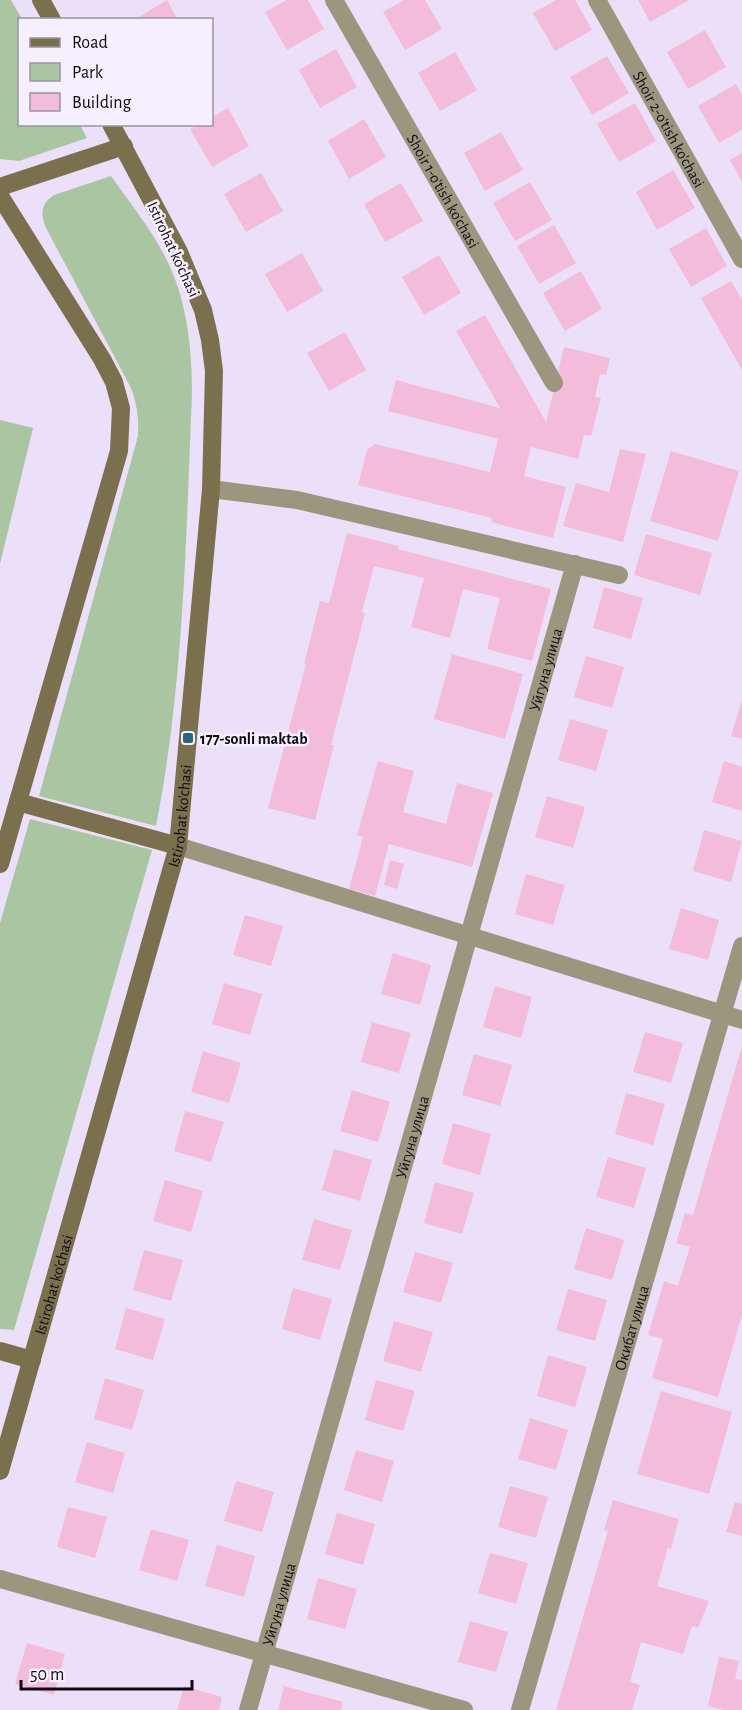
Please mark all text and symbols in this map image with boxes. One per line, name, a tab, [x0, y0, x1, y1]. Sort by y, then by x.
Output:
legend	[18, 18, 213, 126]
text: Road	[72, 34, 108, 52]
text: Park	[72, 64, 104, 82]
street label: Shoir 2-o'tish ko'chasi	[630, 69, 707, 190]
text: Building	[72, 94, 132, 112]
street label: Shoir 1-o'tish ko'chasi	[404, 131, 482, 251]
street label: Istirohat ko'chasi	[144, 199, 202, 300]
street label: Уйгуна улица	[526, 626, 565, 713]
marker: 177-sonli maktab	[181, 731, 195, 745]
place label: 177-sonli maktab	[200, 731, 308, 747]
street label: Istirohat ko'chasi	[165, 764, 194, 869]
street label: Уйгуна улица	[393, 1094, 432, 1181]
street label: Istirohat ko'chasi	[32, 1233, 76, 1337]
street label: Окибат улица	[612, 1284, 652, 1373]
street label: Уйгуна улица	[260, 1561, 299, 1648]
scale bar	[21, 1653, 192, 1691]
text: 50 m	[30, 1666, 64, 1684]

